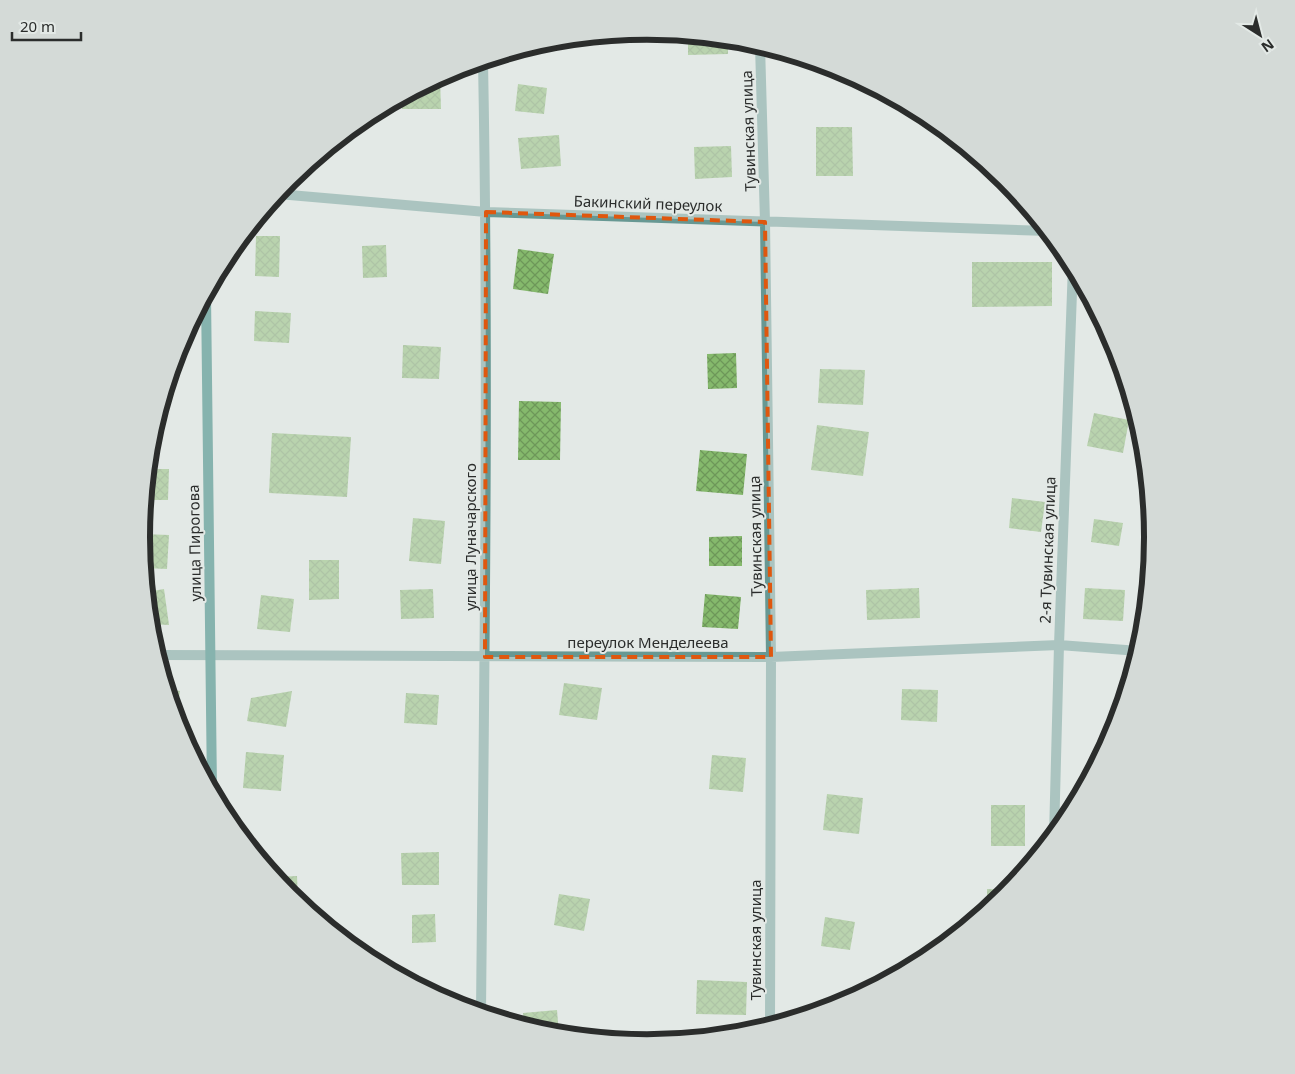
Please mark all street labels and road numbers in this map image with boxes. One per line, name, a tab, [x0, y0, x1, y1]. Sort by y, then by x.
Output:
street label: Тувинская улица	[736, 70, 760, 192]
street label: Бакинский переулок	[573, 190, 723, 216]
street label: улица Луначарского	[460, 463, 480, 611]
street label: Тувинская улица	[744, 475, 766, 597]
street label: 2-я Тувинская улица	[1034, 476, 1060, 624]
street label: улица Пирогова	[183, 484, 205, 602]
street label: переулок Менделеева	[567, 632, 729, 652]
street label: Тувинская улица	[745, 879, 765, 1001]

